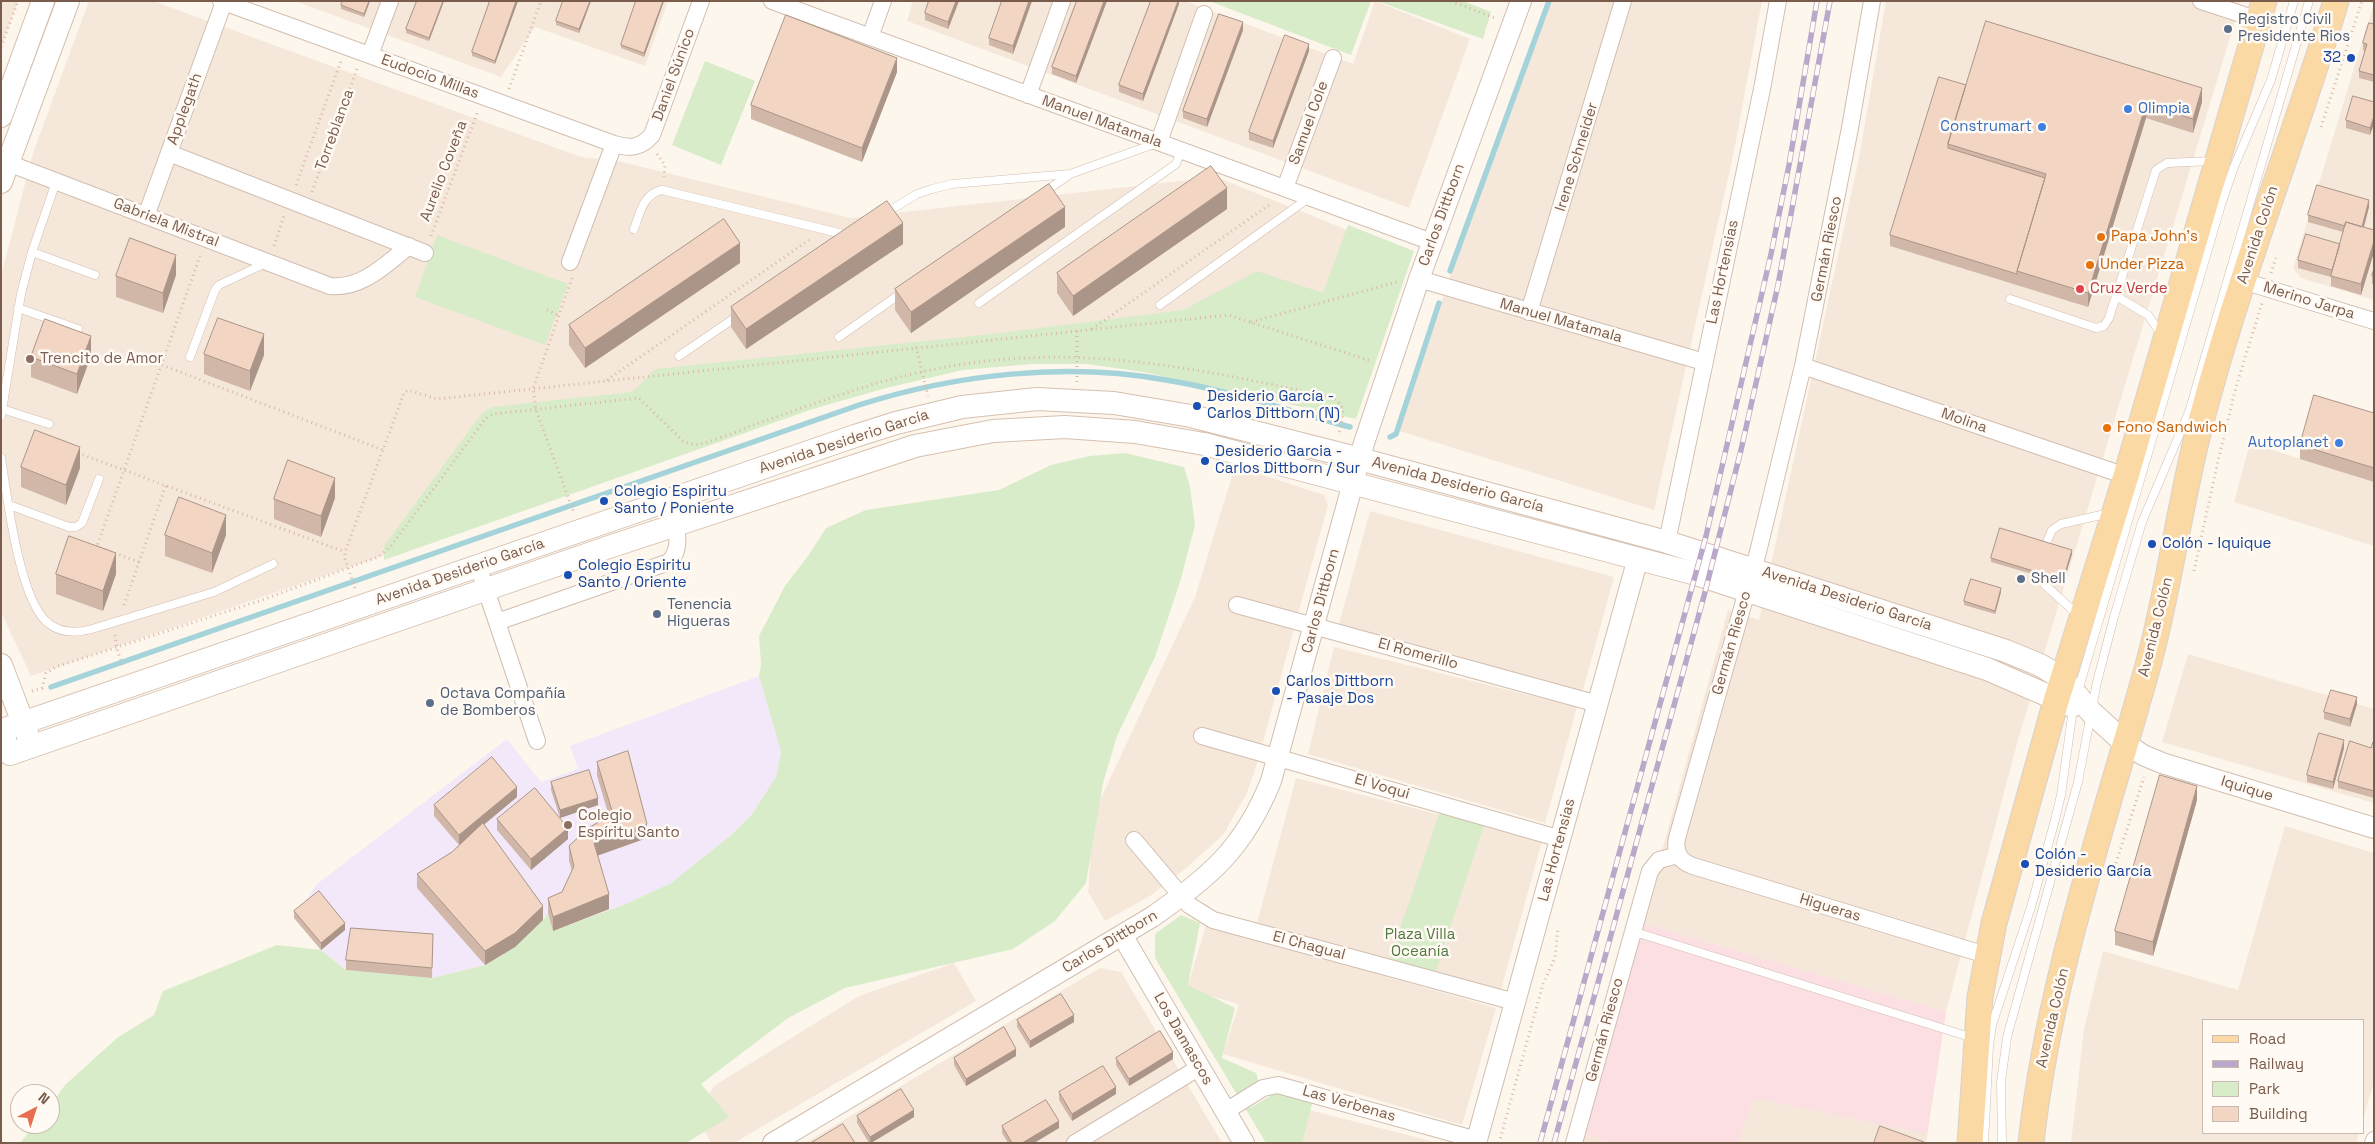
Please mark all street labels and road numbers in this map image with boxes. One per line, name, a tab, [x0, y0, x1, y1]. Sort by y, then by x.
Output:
street label: Daniel Súnico	[649, 26, 699, 124]
street label: Eudocio Millas	[379, 51, 481, 103]
street label: Applegath	[164, 71, 206, 147]
street label: Samuel Cole	[1286, 79, 1332, 167]
street label: Torreblanca	[312, 87, 358, 173]
street label: Manuel Matamala	[1039, 92, 1165, 152]
street label: Irene Schneider	[1552, 100, 1602, 214]
street label: Aurelio Coveña	[417, 118, 471, 224]
street label: Carlos Dittborn	[1415, 161, 1469, 269]
street label: Avenida Colón	[2234, 184, 2282, 286]
street label: Gabriela Mistral	[111, 195, 221, 251]
street label: Germán Riesco	[1808, 195, 1846, 303]
street label: Las Hortensias	[1703, 218, 1743, 326]
street label: Merino Jarpa	[2261, 279, 2357, 323]
street label: Manuel Matamala	[1498, 295, 1624, 347]
street label: Molina	[1939, 405, 1989, 437]
street label: Avenida Desiderio García	[757, 406, 931, 478]
street label: Avenida Desiderio García	[1370, 453, 1546, 517]
street label: Avenida Desiderio García	[373, 535, 547, 609]
street label: Carlos Dittborn	[1298, 547, 1344, 655]
street label: Avenida Desiderio García	[1760, 563, 1934, 635]
street label: Avenida Colón	[2135, 575, 2177, 679]
street label: Germán Riesco	[1709, 589, 1755, 697]
street label: El Romerillo	[1376, 635, 1460, 673]
street label: El Voqui	[1352, 771, 1412, 803]
street label: Iquique	[2219, 773, 2275, 805]
street label: Las Hortensias	[1535, 796, 1579, 904]
street label: Higueras	[1797, 890, 1863, 926]
street label: Carlos Dittborn	[1059, 907, 1161, 977]
street label: El Chagual	[1271, 928, 1347, 964]
street label: Avenida Colón	[2033, 966, 2073, 1070]
street label: Germán Riesco	[1582, 976, 1628, 1084]
street label: Los Damascos	[1149, 990, 1217, 1088]
street label: Las Verbenas	[1300, 1082, 1398, 1126]

